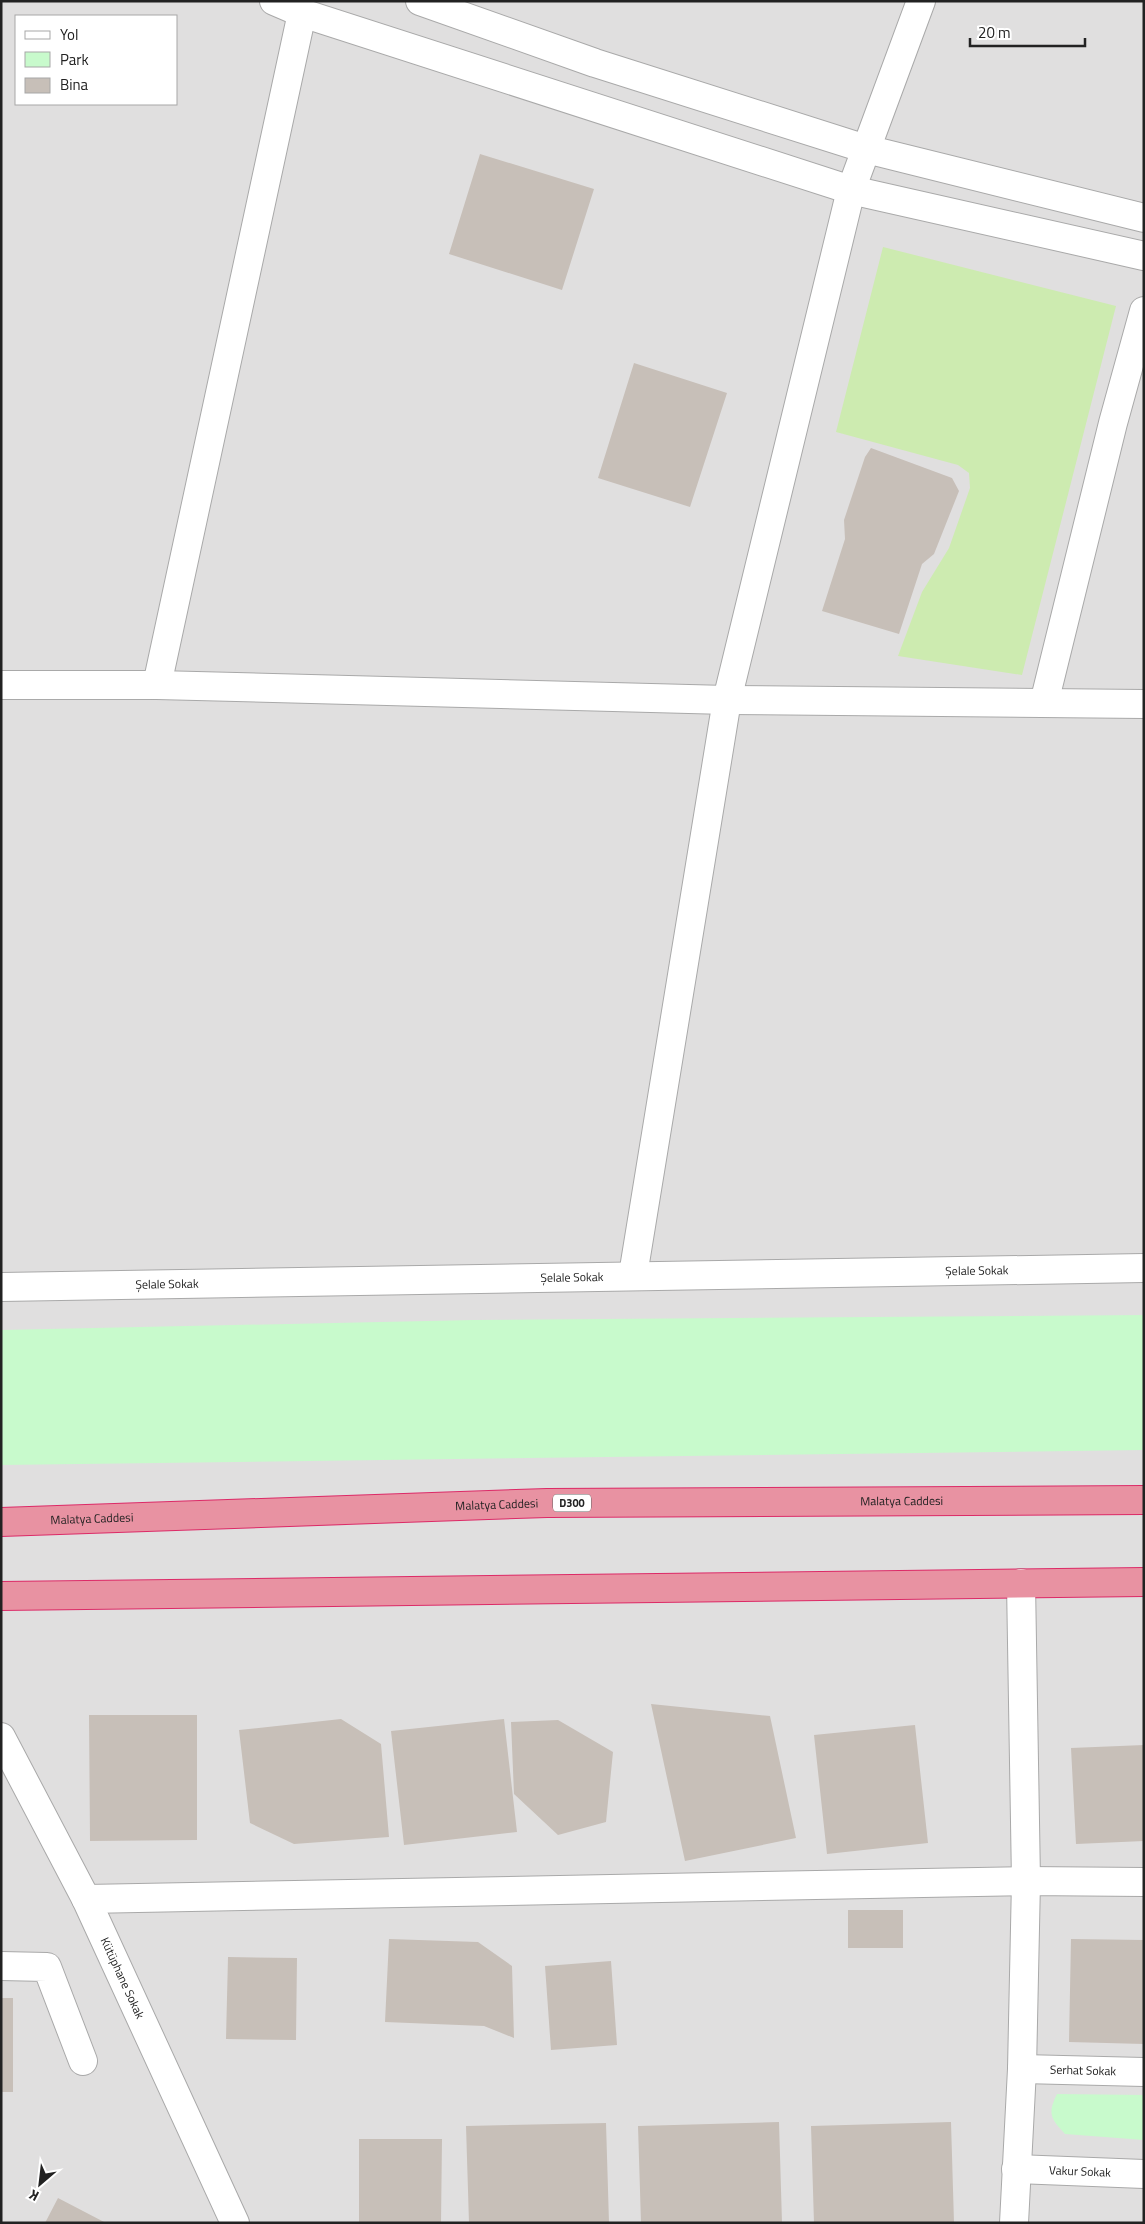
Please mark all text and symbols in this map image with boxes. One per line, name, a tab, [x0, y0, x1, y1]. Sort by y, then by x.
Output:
legend	[15, 15, 178, 105]
scale bar	[970, 15, 1085, 47]
text: 20 m	[978, 21, 1011, 44]
text: Yol	[60, 23, 78, 46]
text: Park	[60, 48, 89, 71]
text: Bina	[60, 73, 89, 96]
street label: Şelale Sokak	[945, 1260, 1009, 1280]
street label: Şelale Sokak	[540, 1267, 604, 1287]
street label: Şelale Sokak	[135, 1274, 199, 1294]
street label: Malatya Caddesi	[860, 1491, 943, 1510]
street label: Malatya Caddesi	[455, 1493, 539, 1515]
road number: D300	[553, 1495, 591, 1512]
street label: Malatya Caddesi	[50, 1507, 134, 1529]
street label: Kütüphane Sokak	[96, 1934, 150, 2022]
street label: Serhat Sokak	[1050, 2060, 1117, 2080]
north arrow	[15, 2159, 65, 2209]
street label: Vakur Sokak	[1049, 2160, 1112, 2182]
text: K	[24, 2184, 42, 2207]

